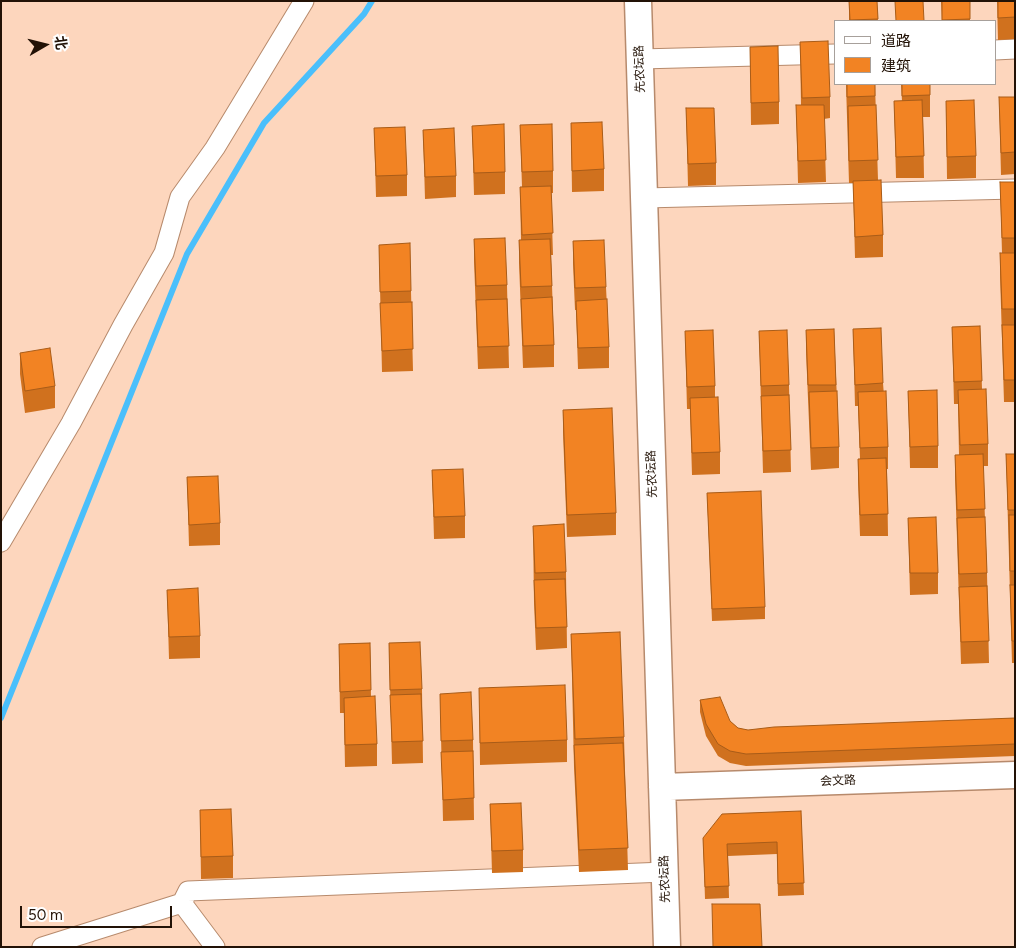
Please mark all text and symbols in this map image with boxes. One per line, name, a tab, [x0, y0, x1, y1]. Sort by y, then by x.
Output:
north arrow	[20, 20, 70, 70]
legend	[834, 20, 996, 85]
text: 道路	[881, 32, 911, 50]
text: 北	[51, 35, 70, 51]
street label: 先农坛路	[632, 45, 648, 93]
text: 建筑	[881, 57, 911, 75]
street label: 先农坛路	[644, 450, 660, 498]
street label: 会文路	[820, 773, 856, 789]
street label: 先农坛路	[657, 855, 673, 903]
scale bar	[22, 896, 175, 928]
text: 50 m	[28, 906, 63, 924]

